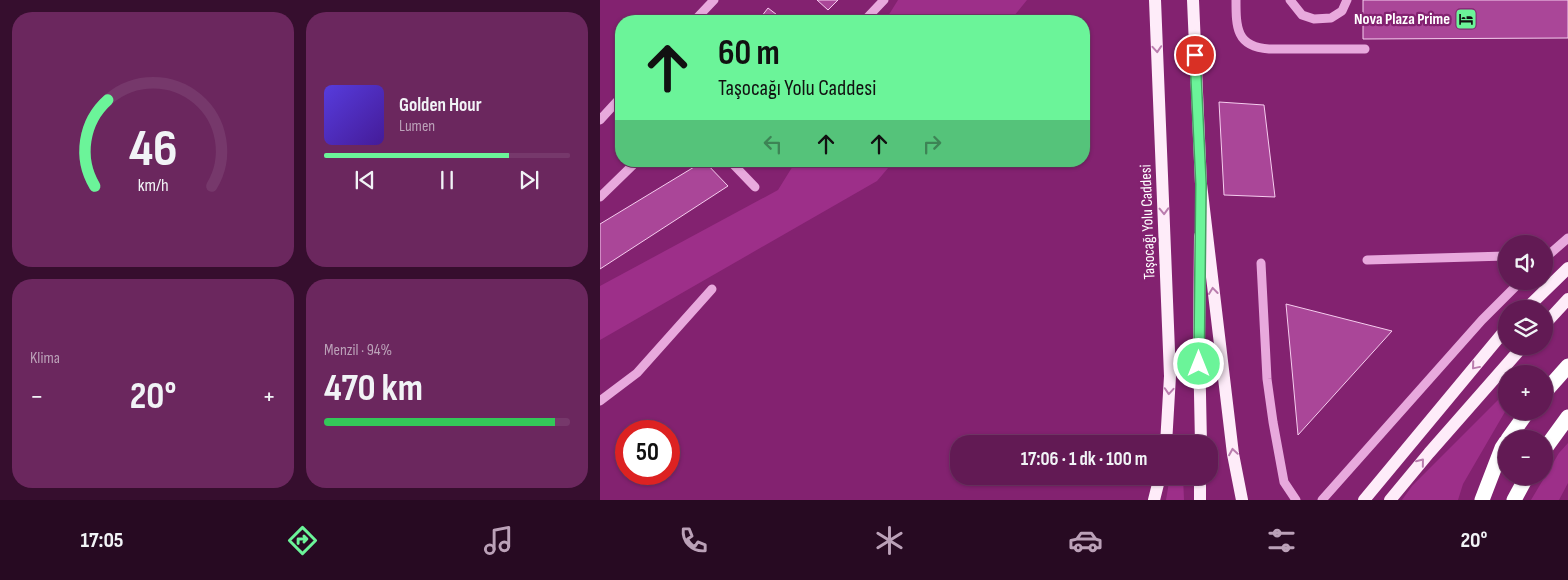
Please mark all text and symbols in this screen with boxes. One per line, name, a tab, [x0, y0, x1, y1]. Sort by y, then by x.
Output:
hotel icon: Nova Plaza Prime	[1454, 7, 1478, 31]
place label: Nova Plaza Prime	[1354, 10, 1450, 29]
text: 60 m	[718, 32, 780, 75]
pin	[1174, 34, 1216, 76]
icon: ahead	[635, 35, 700, 100]
icon: arrive	[1181, 41, 1209, 69]
one-way arrow	[1152, 45, 1163, 53]
text: Taşocağı Yolu Caddesi	[718, 75, 876, 102]
text: Golden Hour	[399, 94, 482, 117]
text: Lumen	[399, 117, 435, 136]
text: 46	[129, 118, 177, 181]
icon: left	[759, 130, 787, 158]
icon: ahead	[812, 130, 840, 158]
icon: ahead	[865, 130, 893, 158]
icon: right	[918, 130, 946, 158]
street label: Taşocağı Yolu Caddesi	[1136, 164, 1160, 280]
icon: previous	[351, 166, 379, 194]
icon: pause	[433, 166, 461, 194]
icon: next	[515, 166, 543, 194]
text: km/h	[138, 175, 168, 196]
one-way arrow	[1159, 208, 1169, 215]
map controls	[1498, 235, 1553, 485]
button: sound	[1498, 235, 1553, 290]
one-way arrow	[1208, 286, 1219, 294]
button: layers	[1498, 300, 1553, 355]
position arrow	[1172, 337, 1224, 389]
text: Menzil · 94%	[324, 341, 392, 360]
text: Klima	[30, 349, 60, 368]
one-way arrow	[1471, 361, 1480, 370]
button: +	[1498, 365, 1553, 420]
text: 470 km	[324, 366, 423, 411]
text: 20°	[130, 374, 176, 419]
text: −	[30, 380, 44, 413]
text: +	[262, 380, 276, 413]
one-way arrow	[1164, 387, 1175, 395]
speed limit sign: 50	[615, 420, 680, 485]
button: −	[1498, 430, 1553, 485]
text: 17:06 · 1 dk · 100 m	[1021, 448, 1147, 471]
one-way arrow	[1228, 448, 1239, 456]
one-way arrow	[1416, 459, 1425, 468]
icon: directions	[285, 523, 320, 558]
icon: music	[481, 523, 516, 558]
icon: phone	[676, 523, 711, 558]
icon: climate	[872, 523, 907, 558]
icon: car	[1068, 523, 1103, 558]
icon: filters	[1264, 523, 1299, 558]
text: 17:05	[80, 527, 124, 554]
text: 20°	[1460, 527, 1487, 554]

